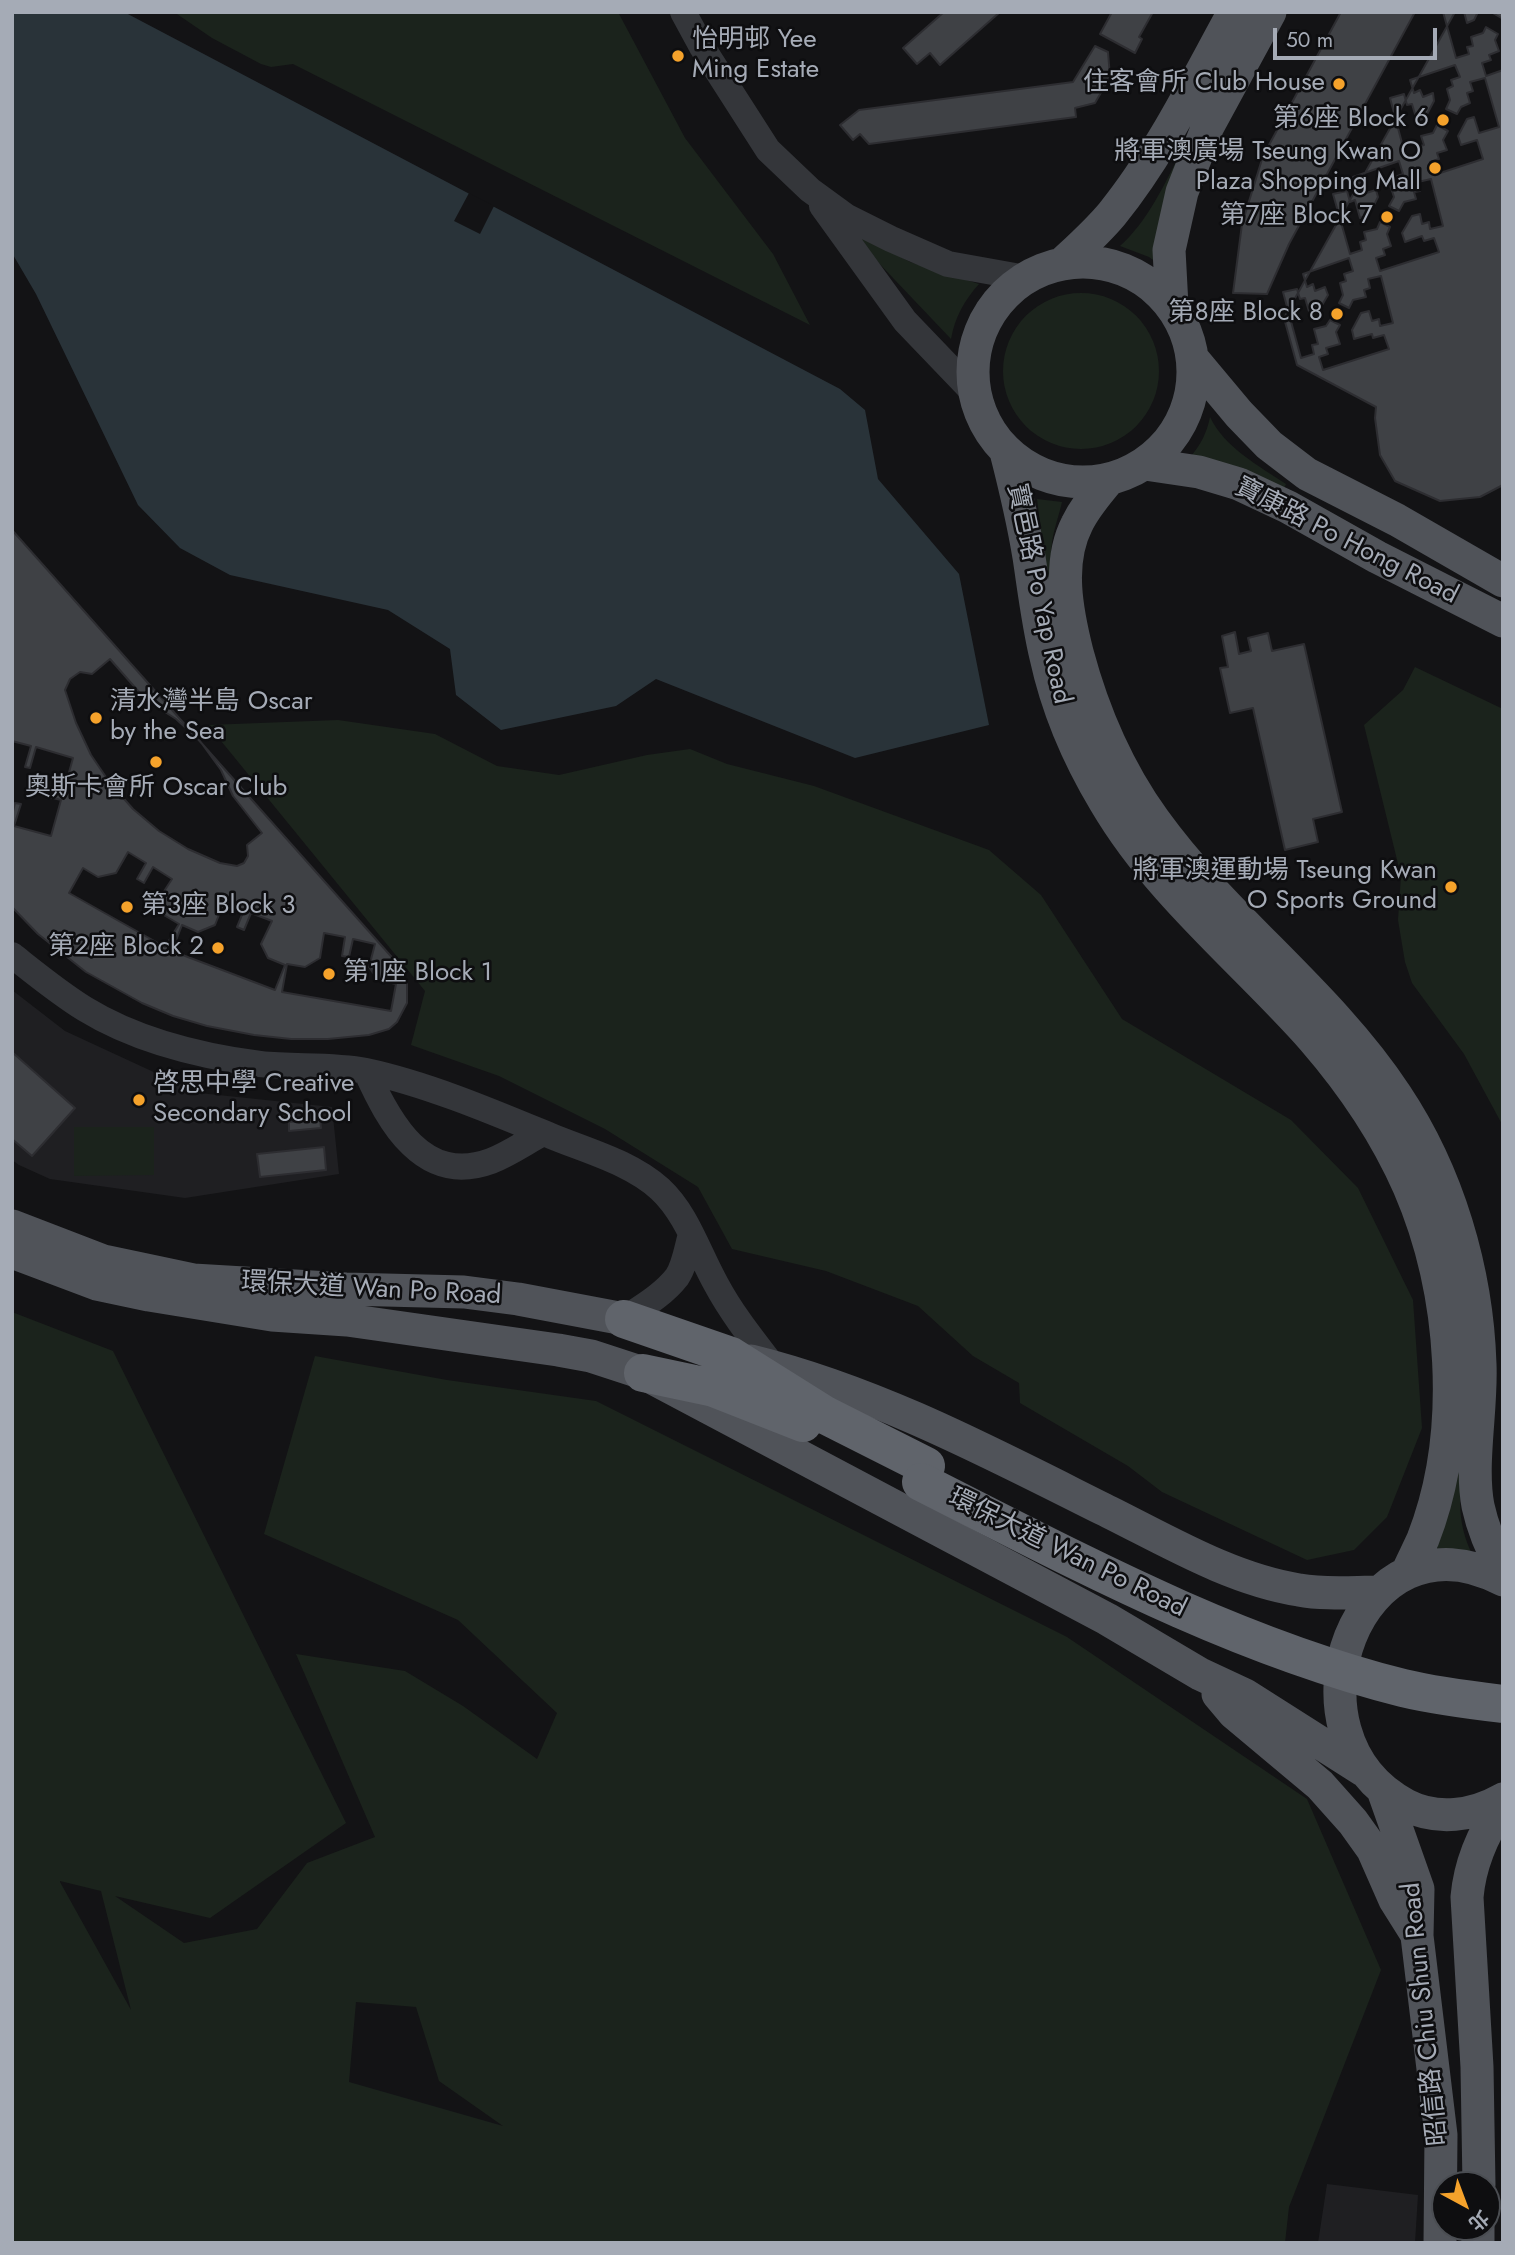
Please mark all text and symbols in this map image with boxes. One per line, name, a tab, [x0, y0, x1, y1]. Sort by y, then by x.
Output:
scale bar	[1277, 14, 1442, 58]
place label: 怡明邨 Yee Ming Estate	[692, 25, 819, 86]
text: 50 m	[1286, 25, 1333, 55]
marker: 怡明邨 Yee Ming Estate	[670, 48, 686, 64]
place label: 住客會所 Club House	[1083, 68, 1325, 100]
marker: 住客會所 Club House	[1331, 76, 1347, 92]
place label: 第6座 Block 6	[1273, 104, 1429, 136]
marker: 第6座 Block 6	[1435, 112, 1451, 128]
place label: 將軍澳廣場 Tseung Kwan O Plaza Shopping Mall	[1114, 137, 1421, 198]
marker: 將軍澳廣場 Tseung Kwan O Plaza Shopping Mall	[1427, 160, 1443, 176]
place label: 第7座 Block 7	[1220, 201, 1373, 233]
marker: 第7座 Block 7	[1379, 209, 1395, 225]
place label: 第8座 Block 8	[1168, 298, 1323, 330]
marker: 第8座 Block 8	[1329, 306, 1345, 322]
street label: 寶康路 Po Hong Road	[1229, 472, 1463, 612]
street label: 寶邑路 Po Yap Road	[999, 481, 1077, 707]
place label: 清水灣半島 Oscar by the Sea	[110, 687, 313, 748]
marker: 清水灣半島 Oscar by the Sea	[88, 710, 104, 726]
marker: 奧斯卡會所 Oscar Club	[148, 754, 164, 770]
place label: 奧斯卡會所 Oscar Club	[25, 773, 287, 805]
place label: 將軍澳運動場 Tseung Kwan O Sports Ground	[1133, 856, 1437, 917]
marker: 將軍澳運動場 Tseung Kwan O Sports Ground	[1443, 879, 1459, 895]
place label: 第3座 Block 3	[141, 891, 296, 923]
marker: 第3座 Block 3	[119, 899, 135, 915]
place label: 第2座 Block 2	[48, 932, 204, 964]
marker: 第2座 Block 2	[210, 940, 226, 956]
place label: 第1座 Block 1	[343, 958, 493, 990]
marker: 第1座 Block 1	[321, 966, 337, 982]
place label: 啓思中學 Creative Secondary School	[153, 1069, 354, 1130]
marker: 啓思中學 Creative Secondary School	[131, 1092, 147, 1108]
street label: 環保大道 Wan Po Road	[240, 1268, 502, 1312]
street label: 環保大道 Wan Po Road	[943, 1483, 1191, 1625]
street label: 昭信路 Chiu Shun Road	[1397, 1881, 1455, 2147]
north arrow	[1431, 2171, 1501, 2241]
text: 北	[1463, 2204, 1495, 2237]

